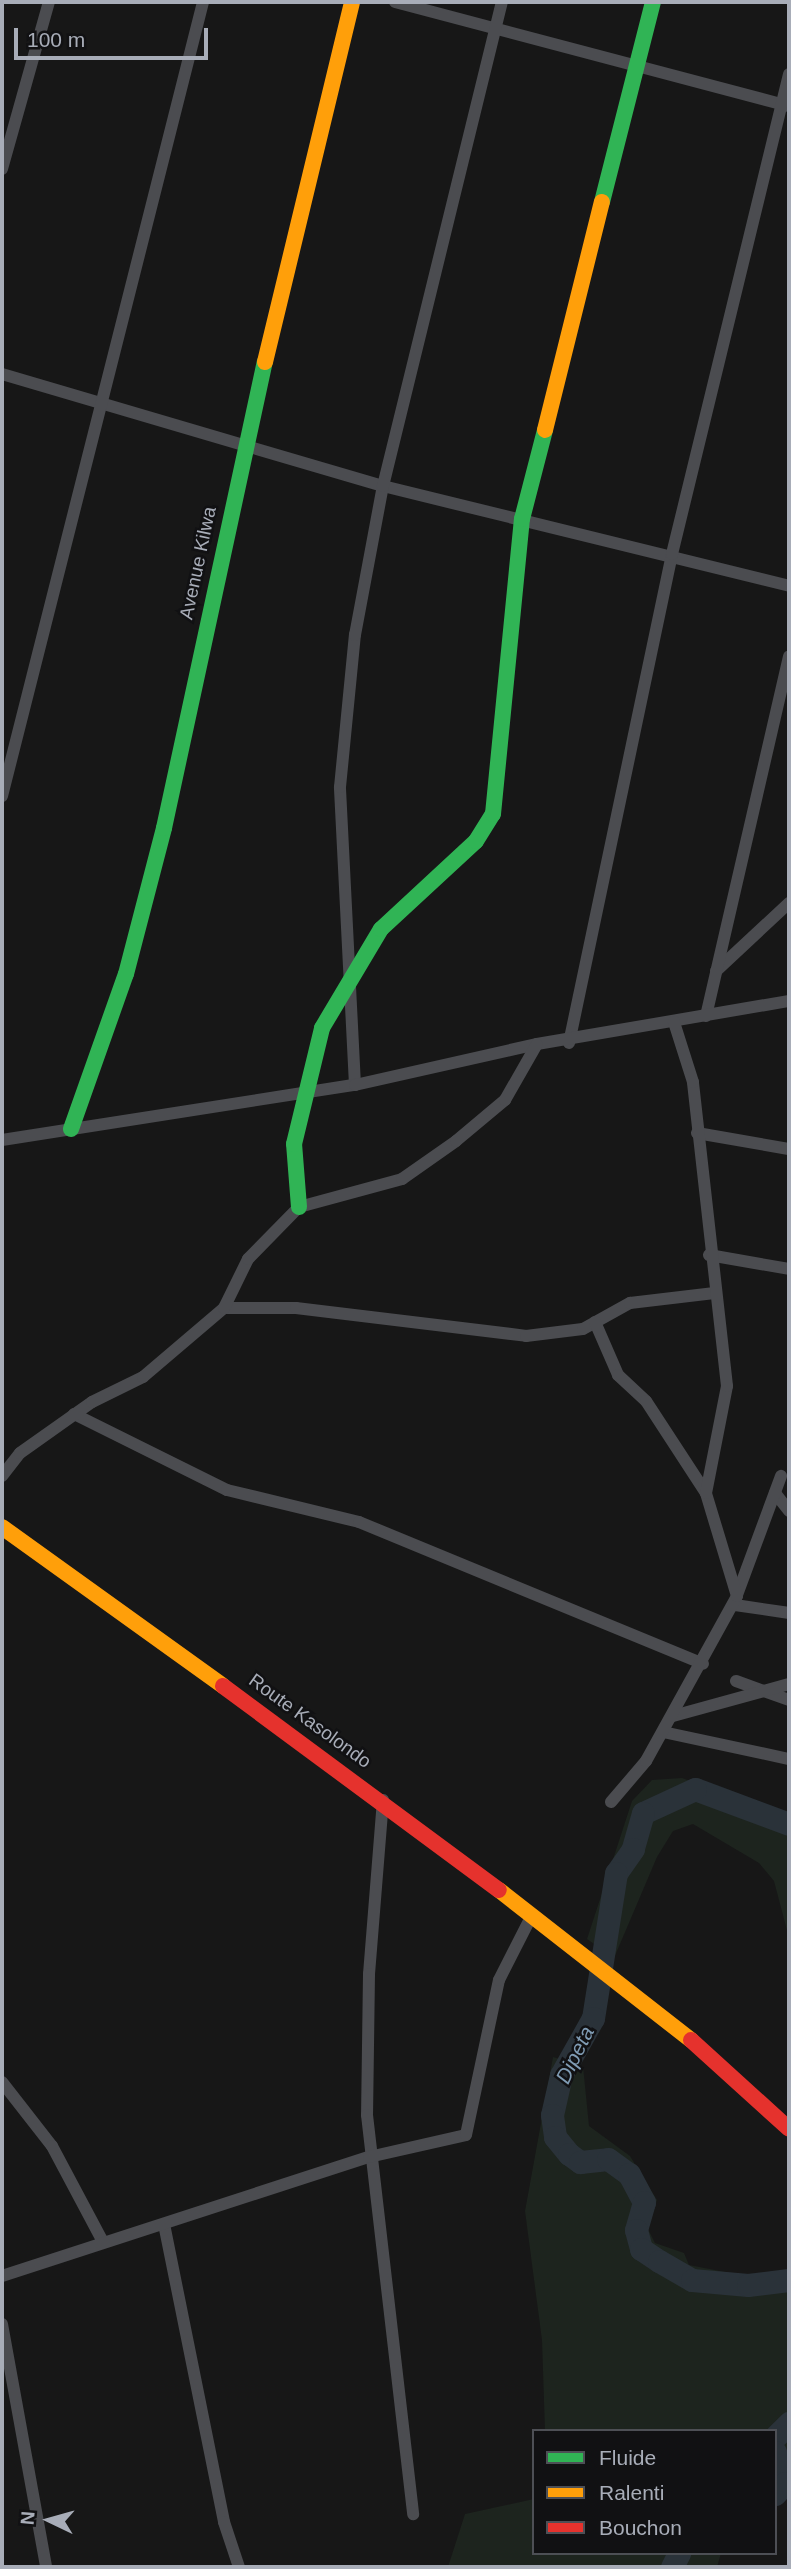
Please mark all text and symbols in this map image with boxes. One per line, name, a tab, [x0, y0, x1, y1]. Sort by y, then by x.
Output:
scale bar	[18, 14, 212, 58]
text: 100 m	[27, 28, 85, 51]
street label: Avenue Kilwa	[175, 504, 221, 622]
street label: Route Kasolondo	[244, 1669, 376, 1773]
water label: Dipeta	[550, 2022, 600, 2088]
legend	[532, 2429, 777, 2555]
text: Fluide	[599, 2446, 656, 2469]
text: Ralenti	[599, 2481, 664, 2504]
north arrow	[14, 2485, 84, 2555]
text: N	[17, 2510, 39, 2526]
text: Bouchon	[599, 2516, 682, 2539]

